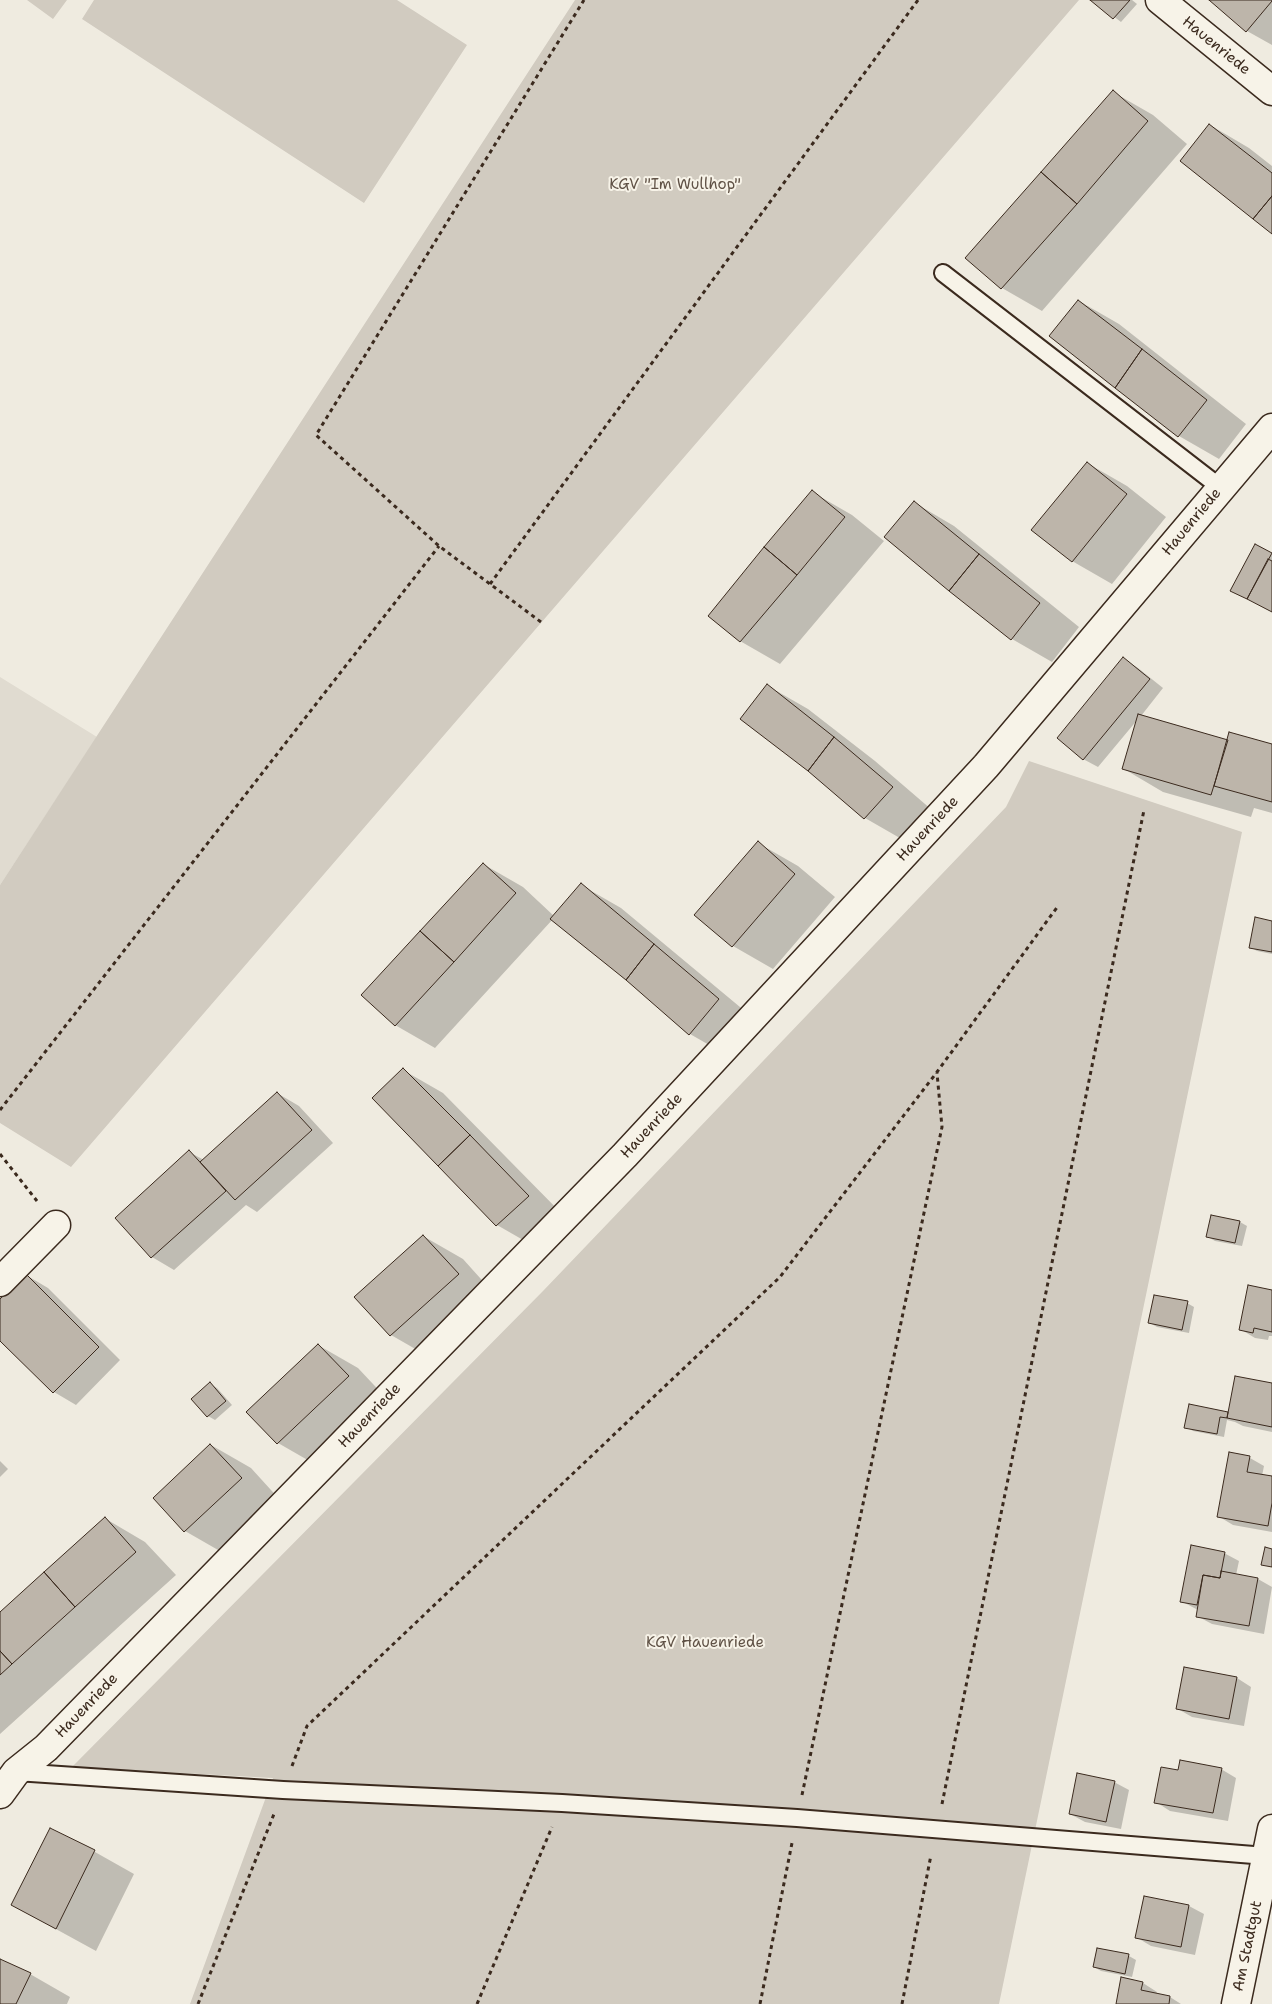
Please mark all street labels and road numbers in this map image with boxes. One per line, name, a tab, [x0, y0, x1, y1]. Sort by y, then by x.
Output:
street label: Hauenriede	[1178, 13, 1254, 79]
street label: Hauenriede	[1159, 485, 1225, 559]
street label: Hauenriede	[893, 793, 963, 865]
street label: Hauenriede	[617, 1090, 687, 1162]
street label: Hauenriede	[335, 1380, 405, 1452]
street label: Hauenriede	[52, 1670, 122, 1742]
street label: Am Stadtgut	[1230, 1899, 1266, 1993]

